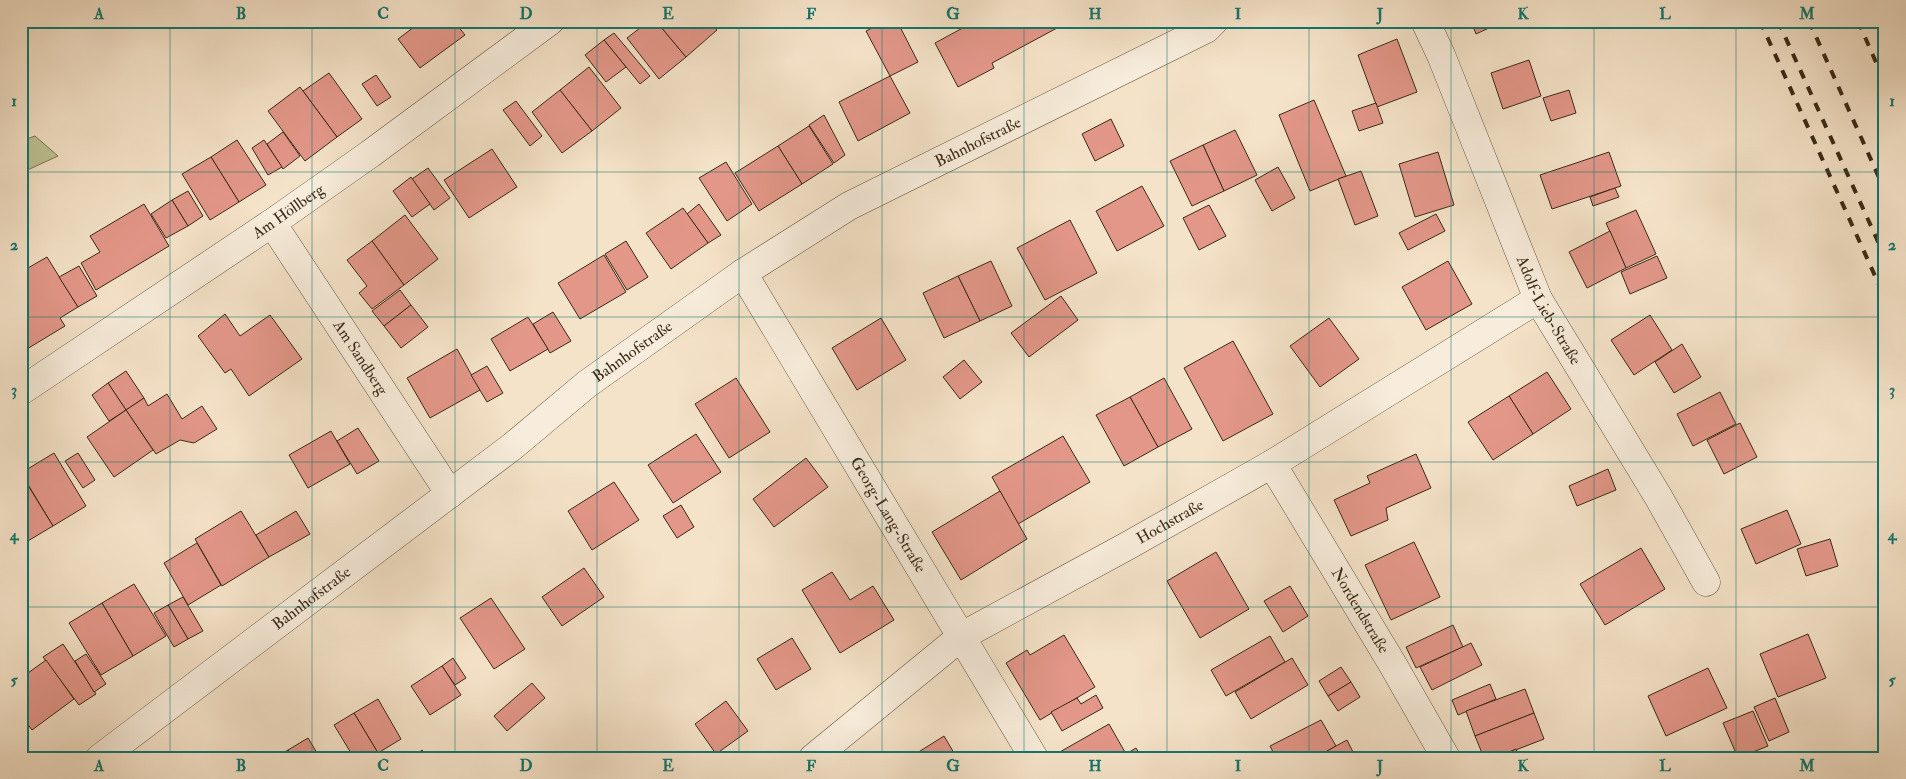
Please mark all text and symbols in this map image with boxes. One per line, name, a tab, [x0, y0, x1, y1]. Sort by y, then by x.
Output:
text: A	[93, 4, 105, 24]
text: B	[236, 4, 246, 24]
text: C	[377, 4, 389, 24]
text: D	[519, 4, 533, 24]
text: E	[662, 4, 674, 24]
text: F	[806, 4, 816, 24]
text: G	[946, 4, 960, 24]
text: H	[1088, 4, 1102, 24]
text: I	[1235, 4, 1242, 24]
text: J	[1376, 4, 1384, 25]
text: K	[1517, 4, 1529, 24]
text: L	[1659, 4, 1671, 24]
text: M	[1798, 4, 1815, 24]
text: 1	[11, 91, 17, 111]
text: 1	[1889, 91, 1895, 111]
street label: Bahnhofstraße	[932, 112, 1025, 172]
street label: Am Höllberg	[248, 179, 329, 244]
text: 2	[10, 235, 18, 255]
text: 2	[1888, 235, 1896, 255]
street label: Adolf-Lieb-Straße	[1512, 252, 1586, 369]
street label: Am Sandberg	[328, 315, 393, 400]
street label: Bahnhofstraße	[589, 316, 677, 387]
text: 3	[11, 380, 17, 400]
text: 3	[1889, 380, 1895, 400]
street label: Georg-Lang-Straße	[846, 453, 931, 577]
street label: Hochstraße	[1133, 495, 1208, 549]
text: 4	[9, 525, 20, 545]
text: 4	[1887, 525, 1898, 545]
street label: Bahnhofstraße	[268, 562, 355, 634]
street label: Nordendstraße	[1327, 564, 1394, 657]
text: 5	[10, 670, 18, 690]
text: 5	[1888, 670, 1896, 690]
text: A	[93, 756, 105, 776]
text: B	[236, 756, 246, 776]
text: C	[377, 756, 389, 776]
text: D	[519, 756, 533, 776]
text: E	[662, 756, 674, 776]
text: F	[806, 756, 816, 776]
text: G	[946, 756, 960, 776]
text: H	[1088, 756, 1102, 776]
text: I	[1235, 756, 1242, 776]
text: J	[1376, 756, 1384, 777]
text: K	[1517, 756, 1529, 776]
text: L	[1659, 756, 1671, 776]
text: M	[1798, 756, 1815, 776]

